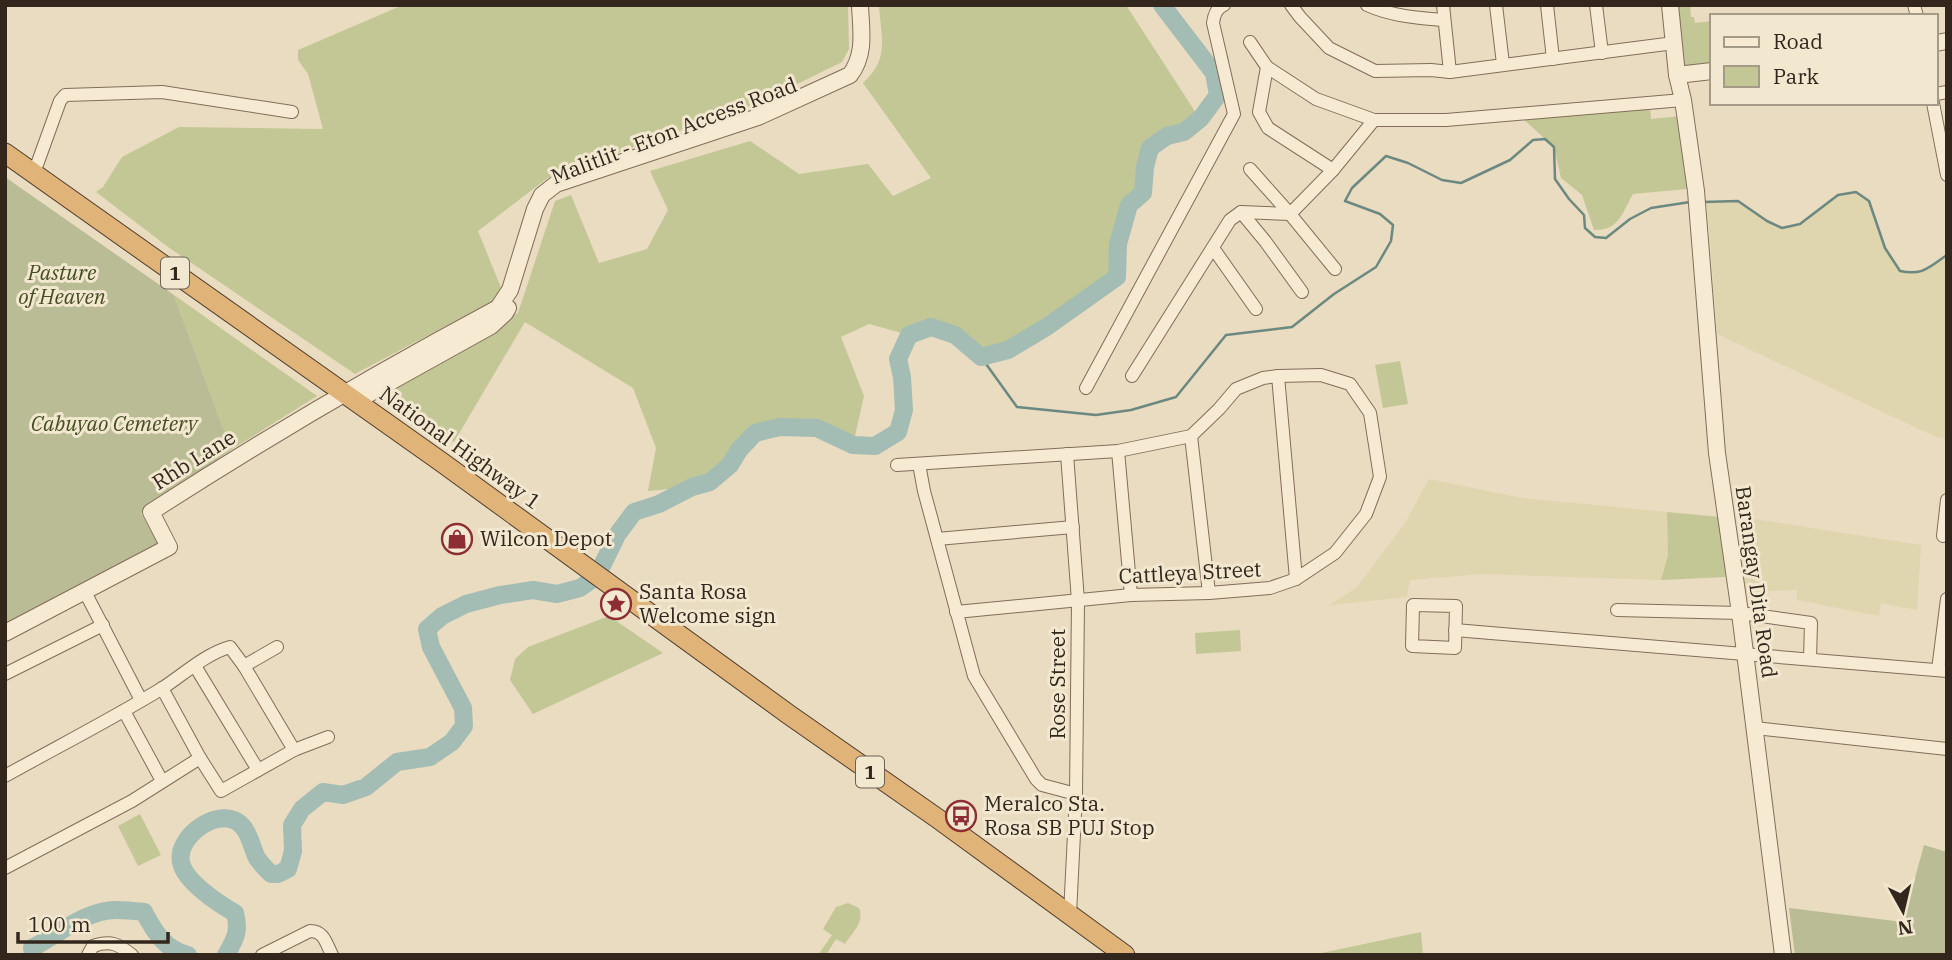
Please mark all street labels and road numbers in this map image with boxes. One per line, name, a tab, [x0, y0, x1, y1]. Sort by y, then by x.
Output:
street label: Malitlit - Eton Access Road	[547, 70, 801, 190]
road number: 1	[161, 258, 189, 288]
street label: National Highway 1	[374, 379, 547, 515]
street label: Rhb Lane	[147, 423, 240, 496]
street label: Barangay Dita Road	[1730, 484, 1784, 680]
street label: Cattleya Street	[1118, 554, 1262, 590]
street label: Rose Street	[1043, 628, 1071, 740]
road number: 1	[856, 757, 884, 788]

